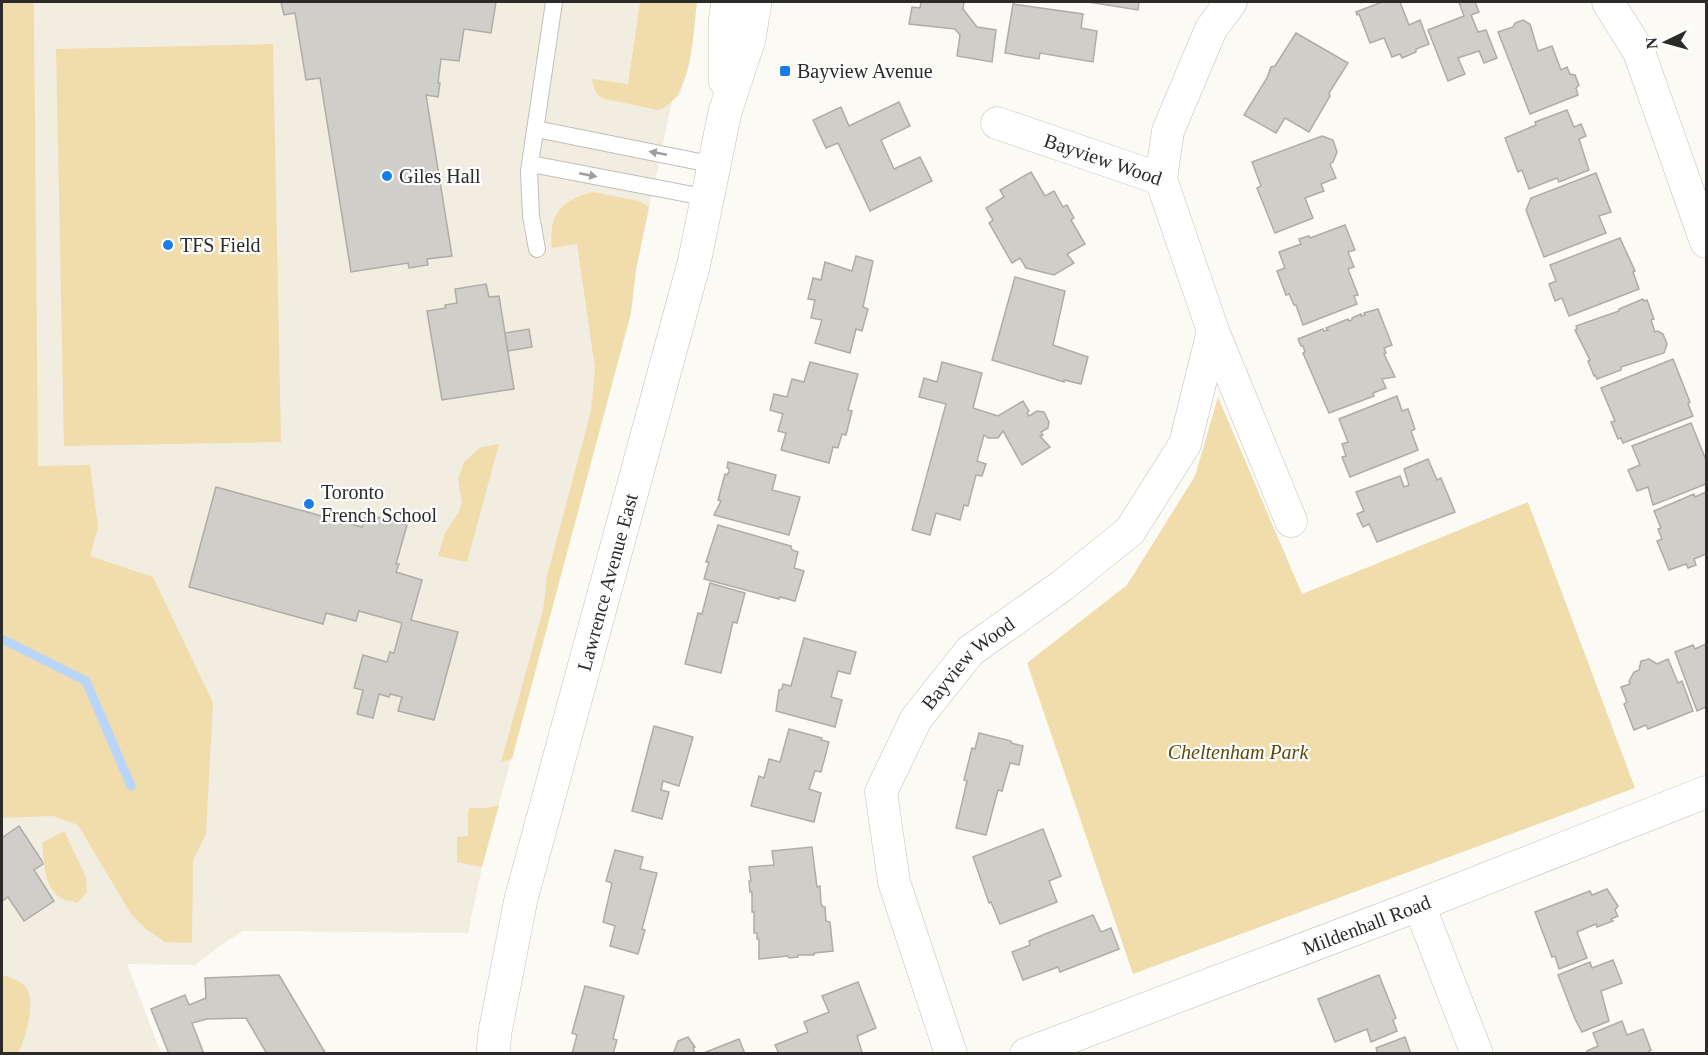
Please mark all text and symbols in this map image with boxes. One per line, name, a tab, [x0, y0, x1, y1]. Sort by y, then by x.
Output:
north arrow	[1636, 12, 1696, 72]
text: N	[1643, 36, 1661, 50]
place label: Bayview Avenue	[797, 60, 933, 83]
marker: Bayview Avenue	[778, 64, 792, 78]
street label: Bayview Wood	[1041, 129, 1165, 189]
one-way arrow	[648, 148, 667, 157]
place label: Giles Hall	[399, 165, 481, 187]
marker: Giles Hall	[380, 169, 394, 183]
one-way arrow	[579, 170, 598, 179]
place label: TFS Field	[180, 234, 261, 256]
marker: TFS Field	[161, 238, 175, 252]
place label: Toronto French School	[321, 481, 438, 526]
street label: Lawrence Avenue East	[573, 491, 642, 673]
marker: Toronto French School	[302, 497, 316, 511]
street label: Bayview Wood	[917, 612, 1018, 714]
park label: Cheltenham Park	[1168, 741, 1309, 763]
street label: Mildenhall Road	[1299, 891, 1433, 959]

